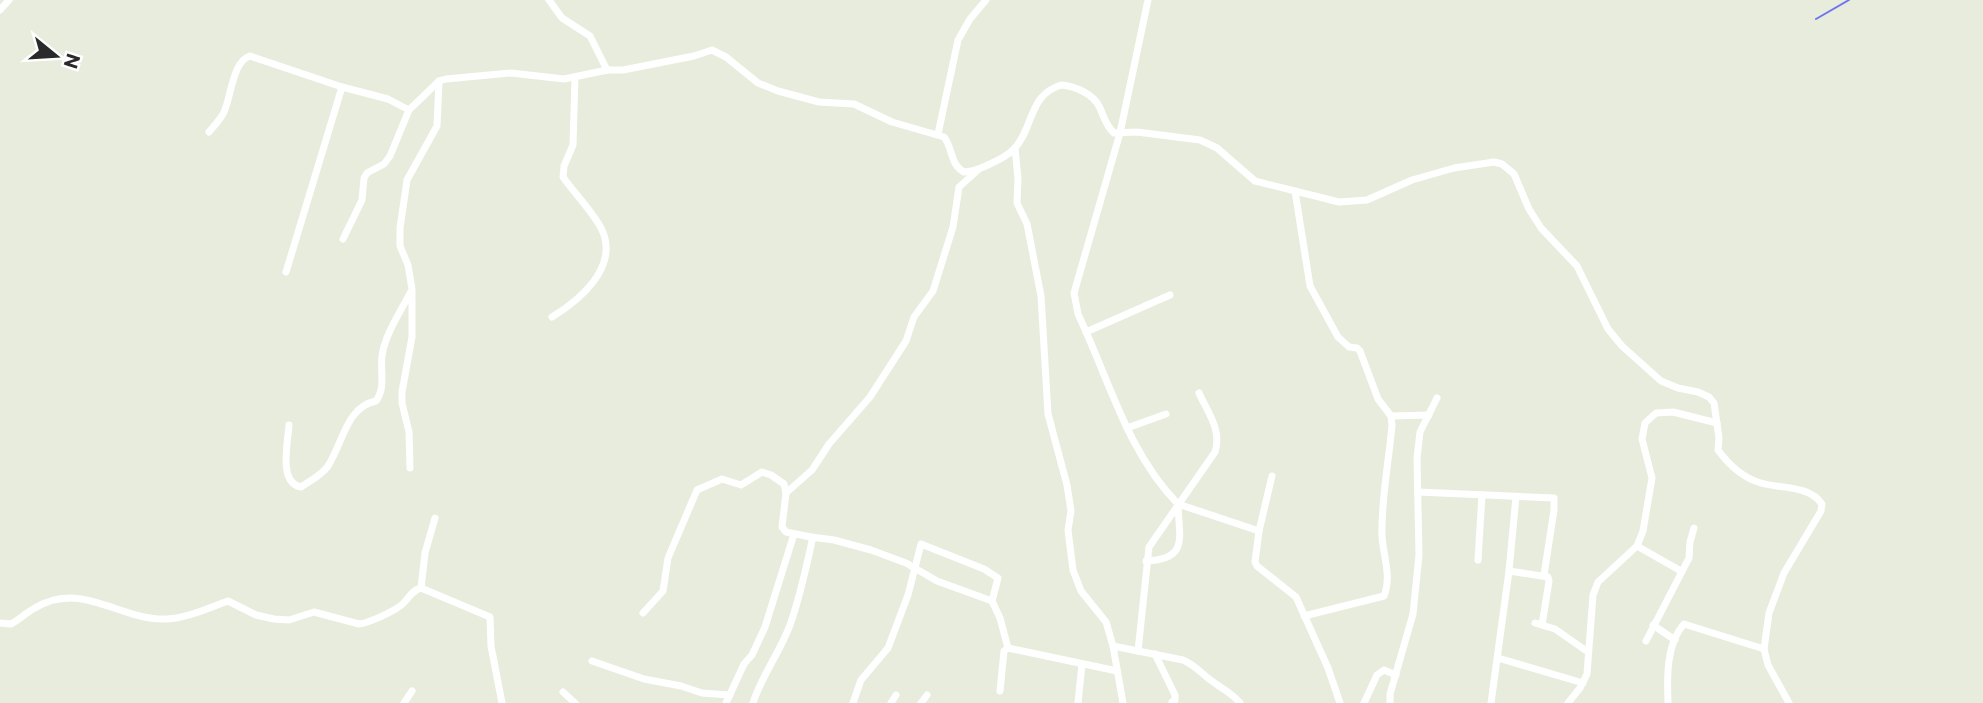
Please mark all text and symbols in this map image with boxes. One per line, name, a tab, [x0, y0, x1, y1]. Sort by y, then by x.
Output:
north arrow	[21, 21, 91, 91]
text: N	[60, 51, 86, 72]

